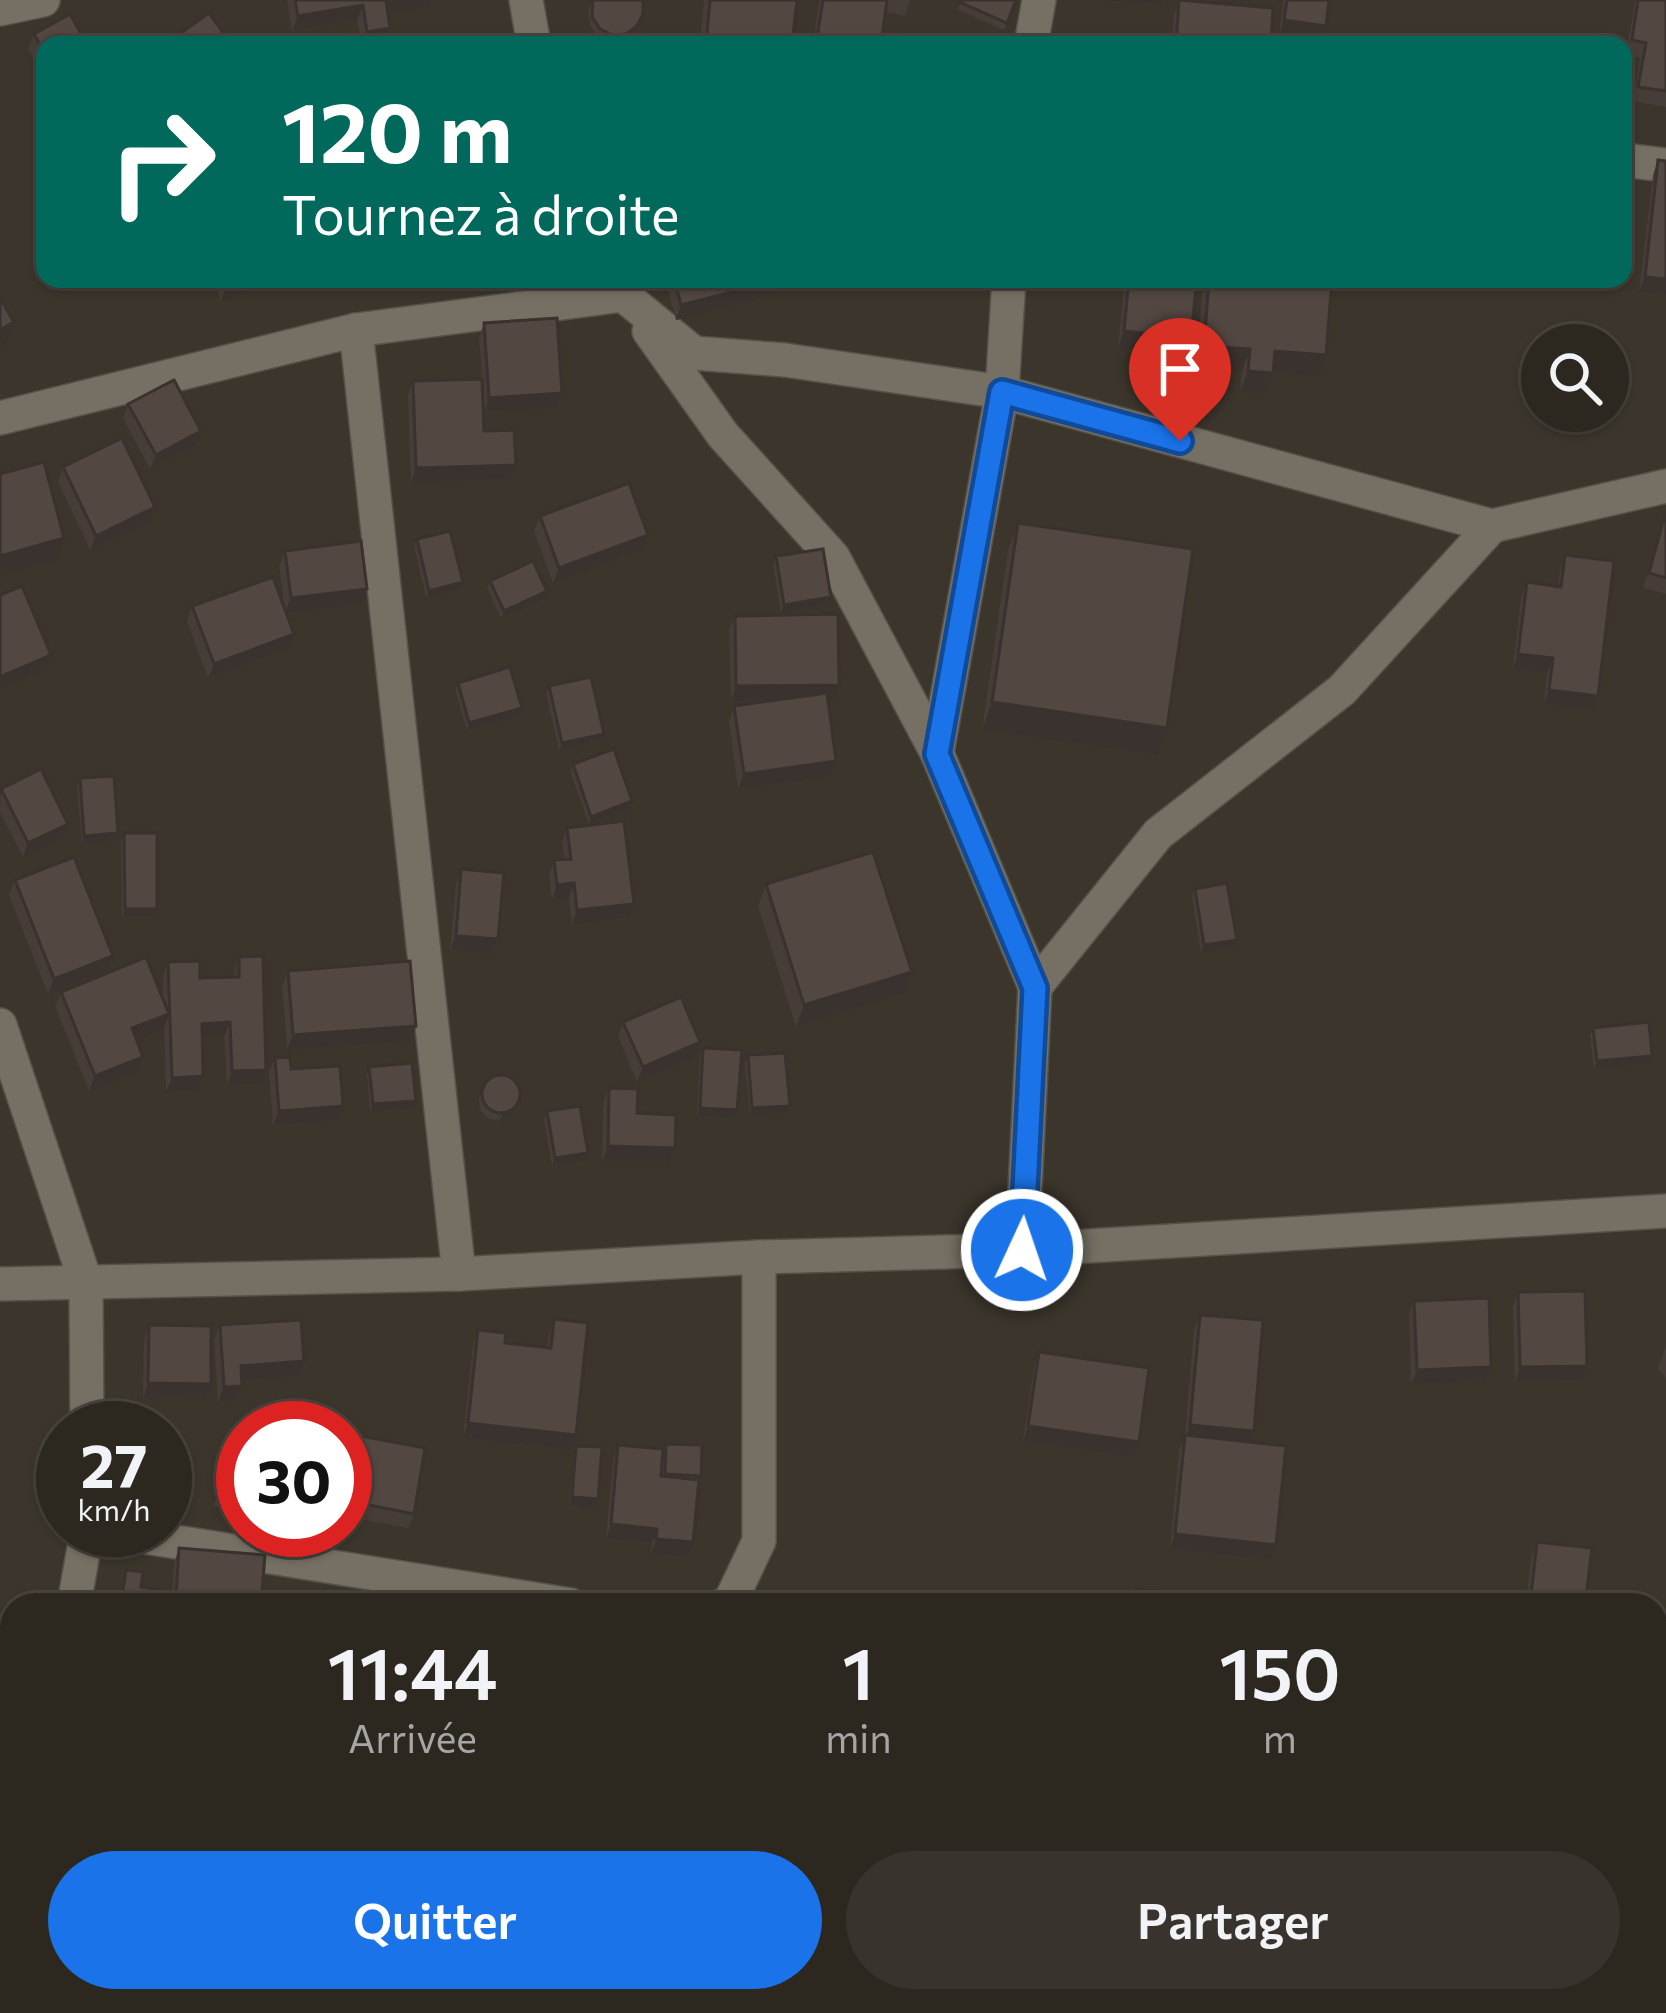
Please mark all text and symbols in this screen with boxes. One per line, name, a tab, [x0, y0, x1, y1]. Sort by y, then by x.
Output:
text: 120 m	[282, 78, 512, 180]
icon: right	[84, 84, 240, 240]
text: Tournez à droite	[282, 180, 680, 246]
pin	[1129, 318, 1231, 441]
map controls	[1521, 324, 1629, 432]
button: search	[1521, 324, 1629, 432]
icon: arrive	[1147, 336, 1213, 402]
position arrow	[959, 1187, 1085, 1313]
speed limit sign: 30	[216, 1401, 372, 1557]
text: 27	[81, 1427, 147, 1500]
text: km/h	[78, 1490, 150, 1527]
text: 11:44	[328, 1627, 498, 1715]
text: 1	[842, 1627, 874, 1715]
text: 150	[1219, 1627, 1340, 1715]
text: Arrivée	[348, 1713, 477, 1761]
text: min	[825, 1713, 892, 1761]
text: m	[1263, 1713, 1297, 1761]
button: Quitter	[48, 1851, 822, 1989]
button: Partager	[846, 1851, 1620, 1989]

